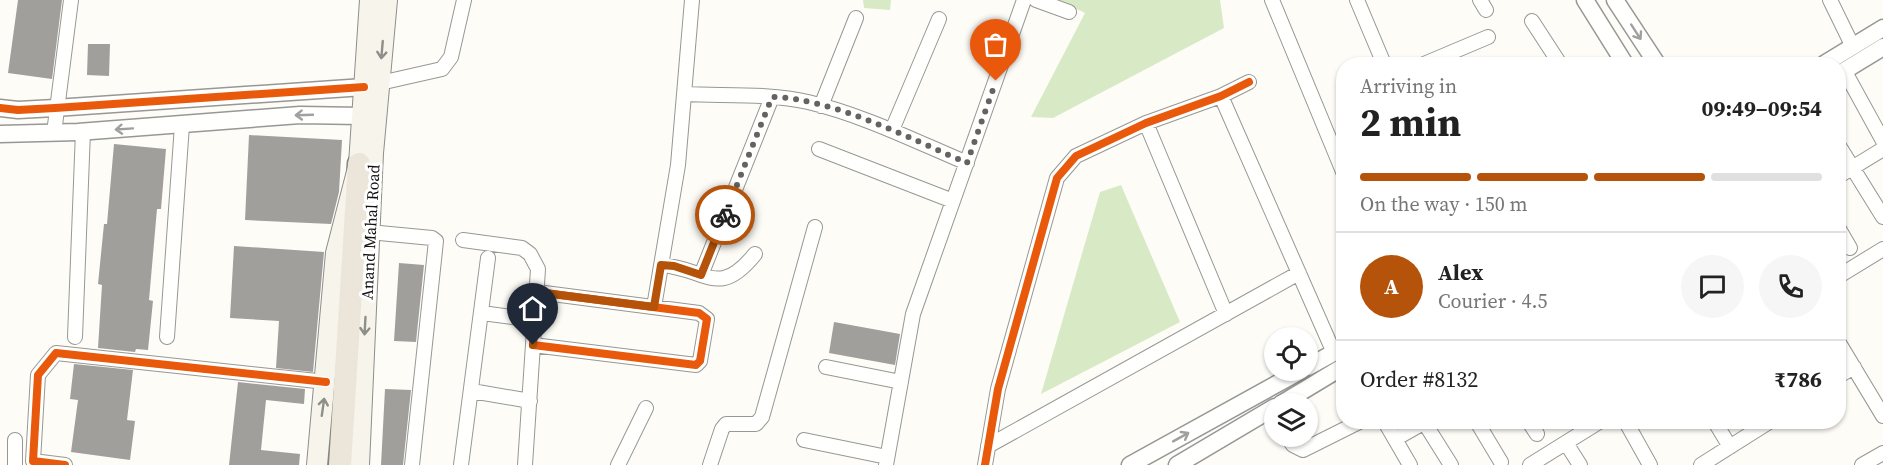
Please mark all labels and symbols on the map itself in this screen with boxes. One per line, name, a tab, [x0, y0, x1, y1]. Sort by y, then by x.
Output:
pin	[970, 19, 1021, 81]
one-way arrow	[1631, 23, 1643, 40]
one-way arrow	[377, 39, 388, 59]
one-way arrow	[294, 110, 314, 121]
one-way arrow	[114, 123, 134, 134]
street label: Anand Mahal Road	[355, 164, 385, 300]
courier	[695, 185, 755, 245]
pin	[507, 283, 558, 345]
one-way arrow	[359, 315, 371, 335]
one-way arrow	[317, 397, 328, 417]
one-way arrow	[1172, 431, 1190, 442]

